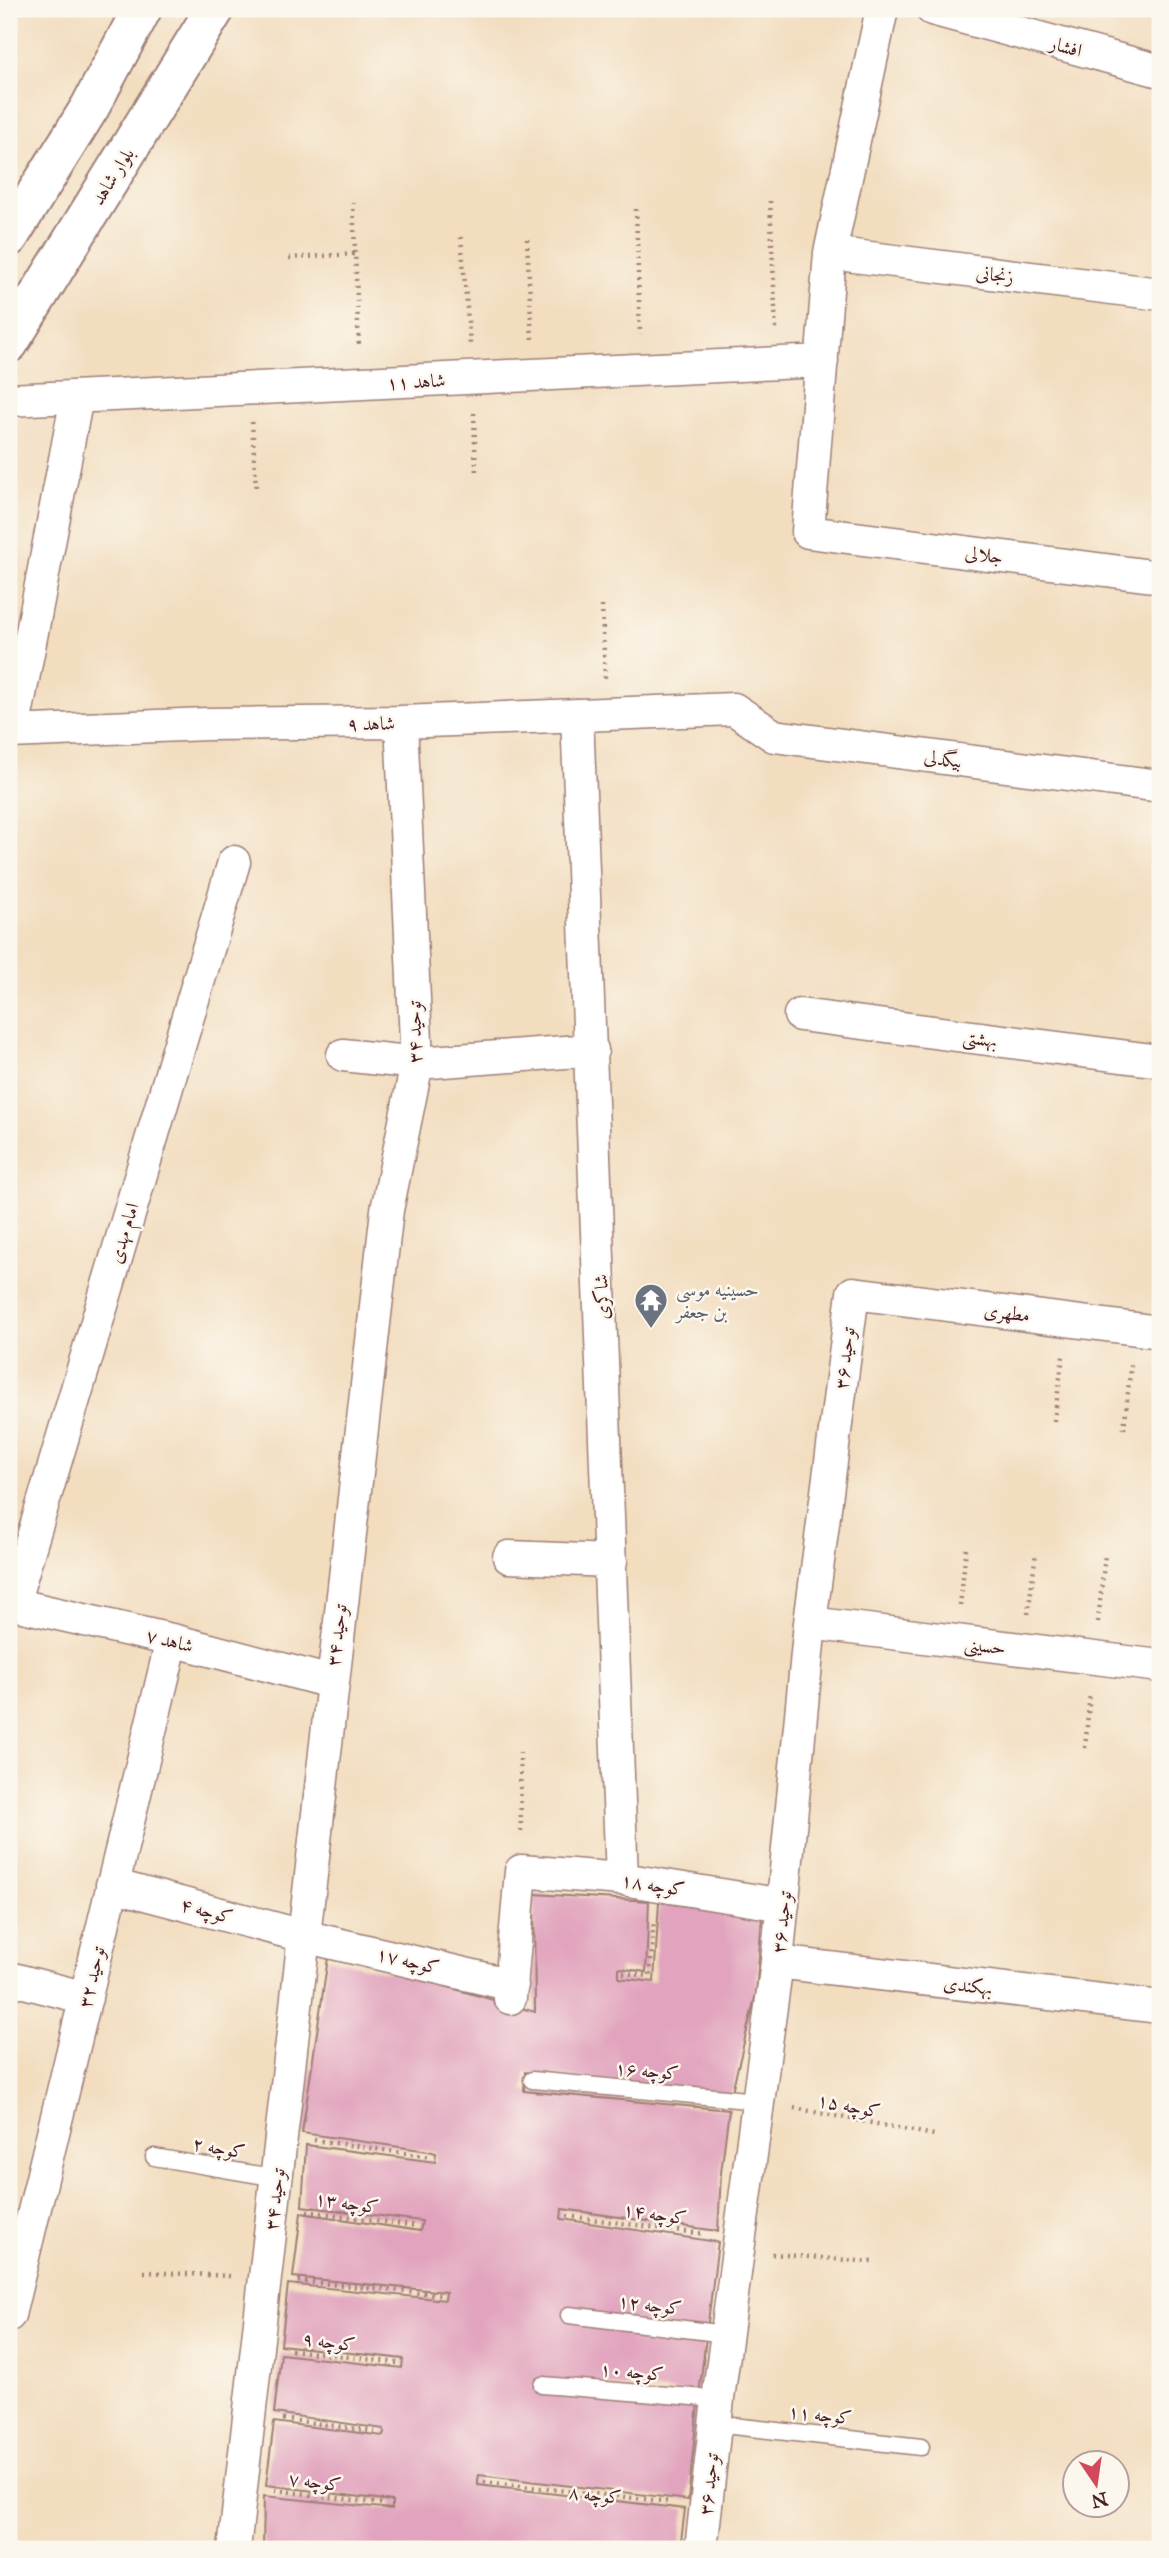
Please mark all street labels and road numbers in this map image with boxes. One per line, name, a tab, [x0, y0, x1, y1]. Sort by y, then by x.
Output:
street label: افشار	[1045, 31, 1085, 62]
street label: بلوار شاهد	[86, 143, 139, 209]
street label: زنجانی	[975, 261, 1015, 288]
street label: شاهد ۱۱	[386, 368, 446, 395]
street label: جلالی	[964, 541, 1004, 568]
street label: شاهد ۹	[347, 712, 395, 735]
street label: بیگدلی	[923, 744, 963, 773]
street label: توحید ۳۴	[402, 1000, 428, 1063]
street label: بهشتی	[961, 1025, 999, 1054]
street label: امام مهدی	[103, 1200, 148, 1268]
street label: شاکری	[589, 1274, 614, 1320]
street label: مطهری	[982, 1298, 1031, 1328]
street label: توحید ۳۶	[829, 1325, 861, 1391]
street label: توحید ۳۴	[321, 1602, 353, 1668]
street label: شاهد ۷	[144, 1624, 196, 1657]
street label: حسینی	[963, 1632, 1007, 1661]
street label: کوچه ۱۸	[619, 1868, 686, 1903]
street label: توحید ۳۶	[767, 1889, 797, 1954]
street label: کوچه ۴	[178, 1893, 235, 1930]
street label: کوچه ۱۷	[374, 1942, 442, 1981]
street label: توحید ۳۲	[73, 1944, 111, 2010]
street label: بهکندی	[942, 1971, 994, 2001]
street label: کوچه ۱۶	[614, 2056, 680, 2087]
street label: کوچه ۱۵	[815, 2088, 883, 2125]
street label: کوچه ۲	[190, 2132, 247, 2165]
street label: توحید ۳۴	[259, 2166, 291, 2232]
street label: کوچه ۱۳	[313, 2187, 380, 2220]
street label: کوچه ۱۴	[621, 2198, 688, 2231]
street label: کوچه ۱۲	[616, 2289, 683, 2322]
street label: کوچه ۹	[301, 2327, 357, 2358]
street label: کوچه ۱۰	[599, 2357, 665, 2388]
street label: کوچه ۱۱	[787, 2400, 853, 2431]
street label: توحید ۳۶	[694, 2451, 724, 2516]
street label: کوچه ۷	[287, 2467, 343, 2498]
street label: کوچه ۸	[567, 2480, 623, 2511]

